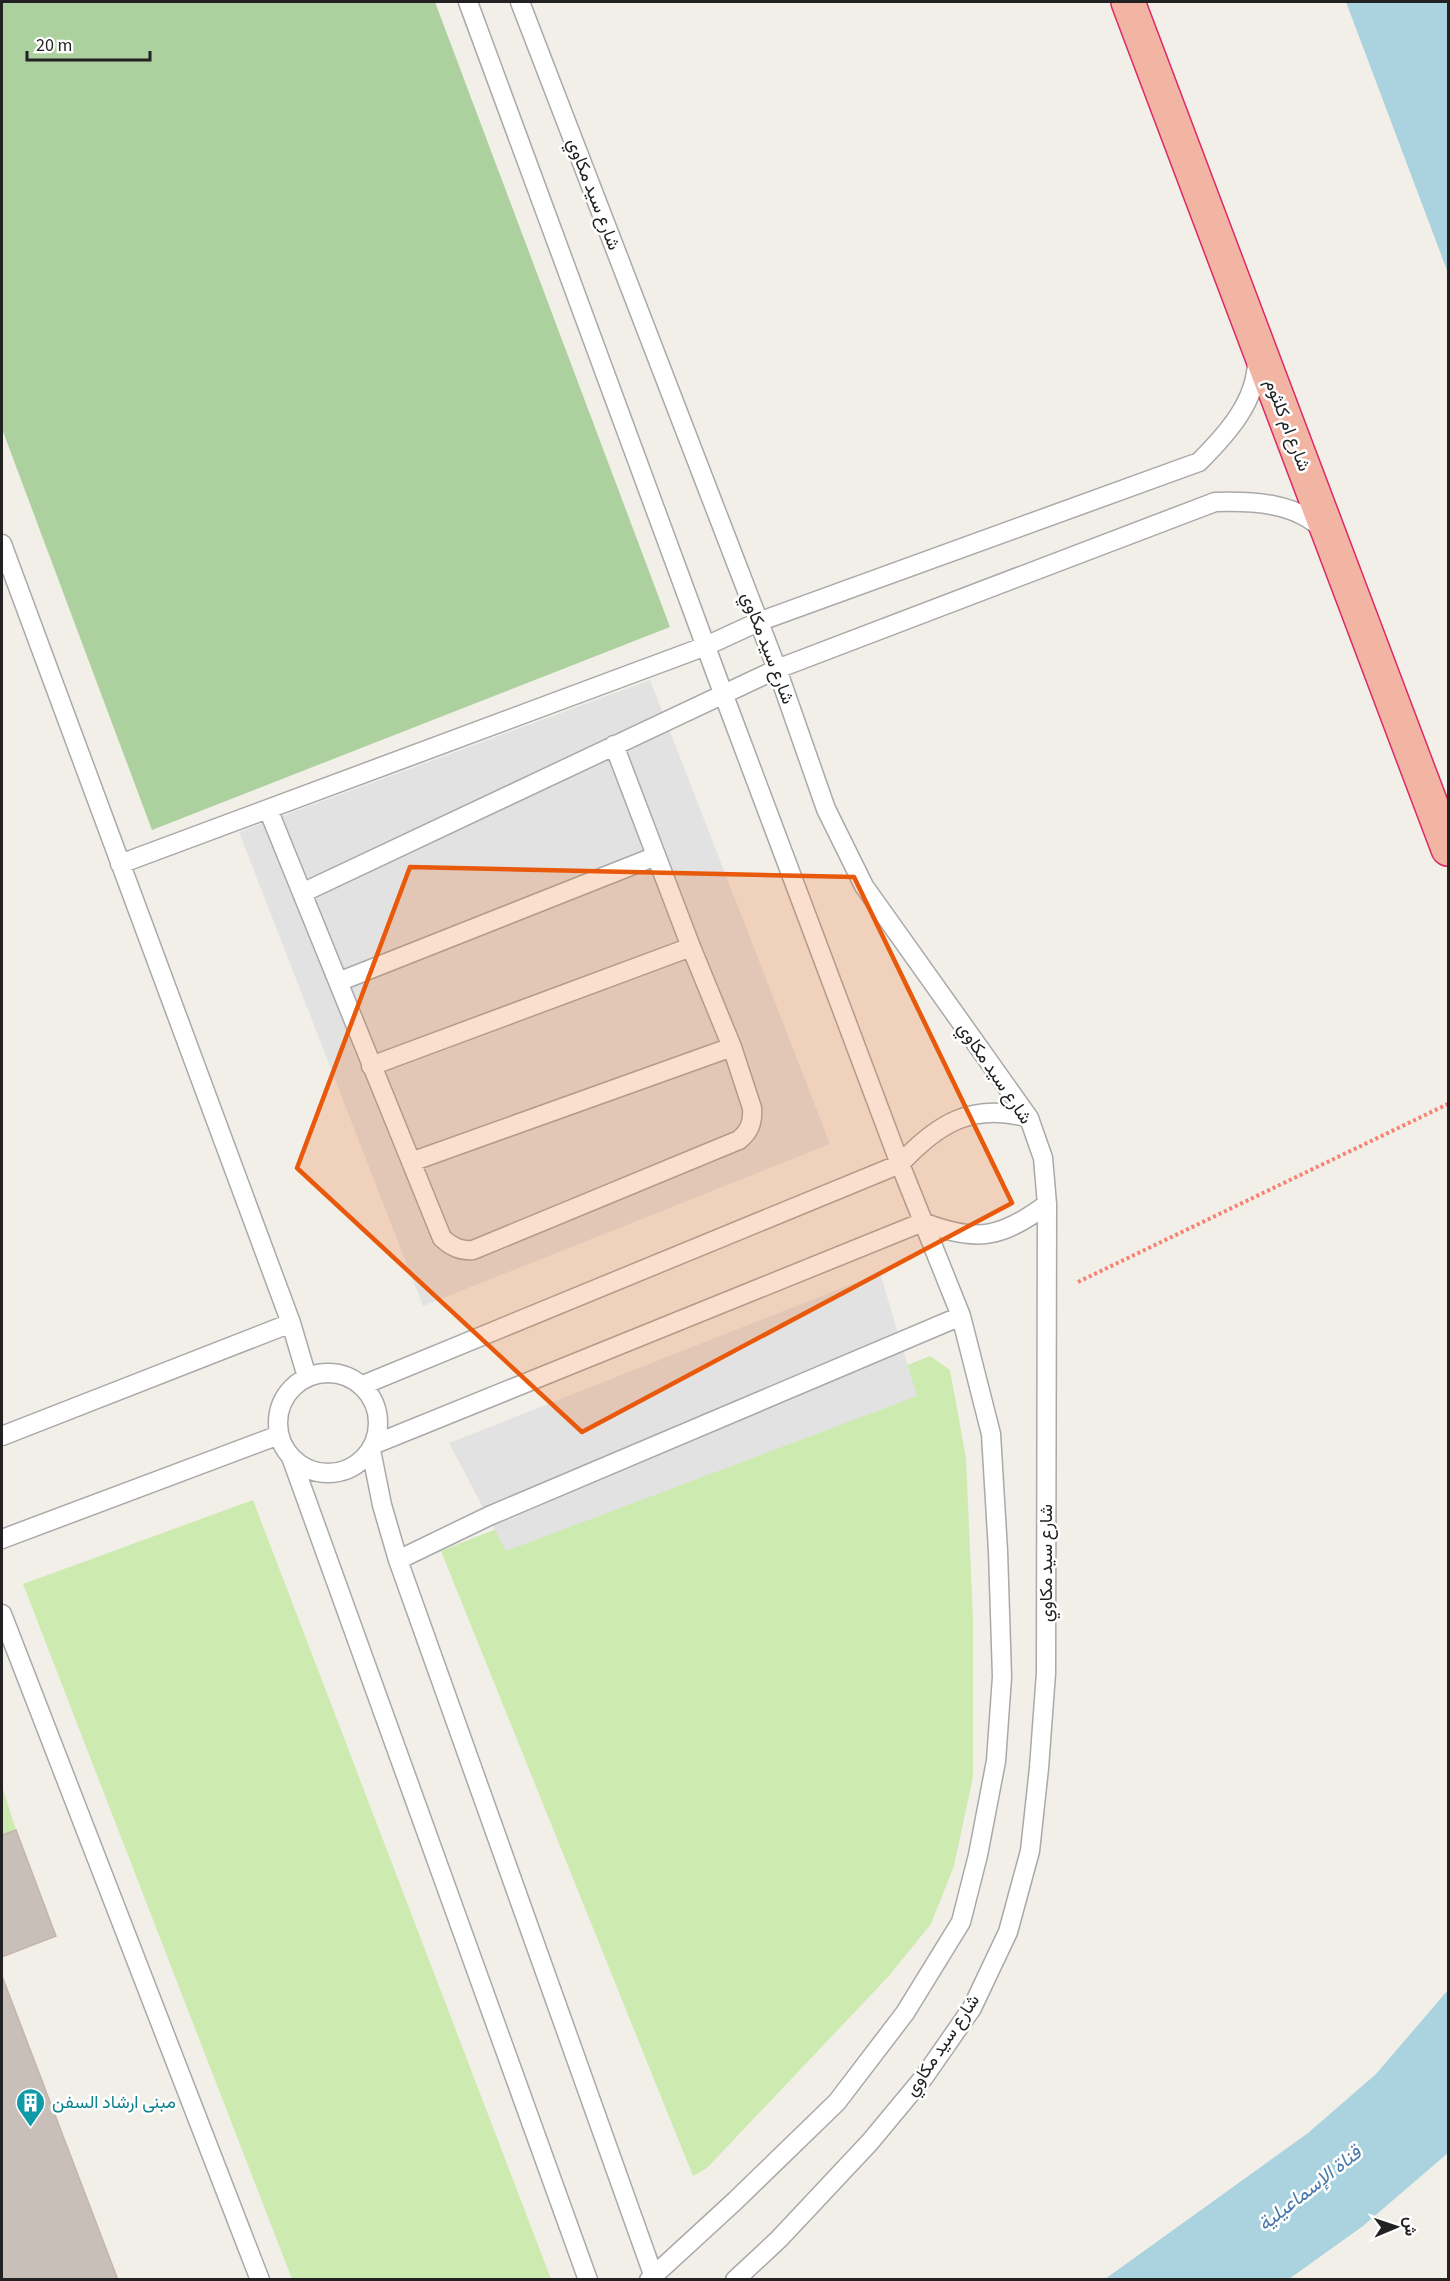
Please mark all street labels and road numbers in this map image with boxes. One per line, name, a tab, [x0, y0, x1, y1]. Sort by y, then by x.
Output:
street label: شارع سيد مكاوي	[559, 135, 626, 254]
street label: شارع ام كلثوم	[1258, 375, 1317, 475]
street label: شارع سيد مكاوي	[733, 589, 800, 708]
street label: شارع سيد مكاوي	[950, 1017, 1038, 1130]
street label: شارع سيد مكاوي	[1034, 1504, 1061, 1622]
street label: شارع سيد مكاوي	[899, 1989, 987, 2102]

